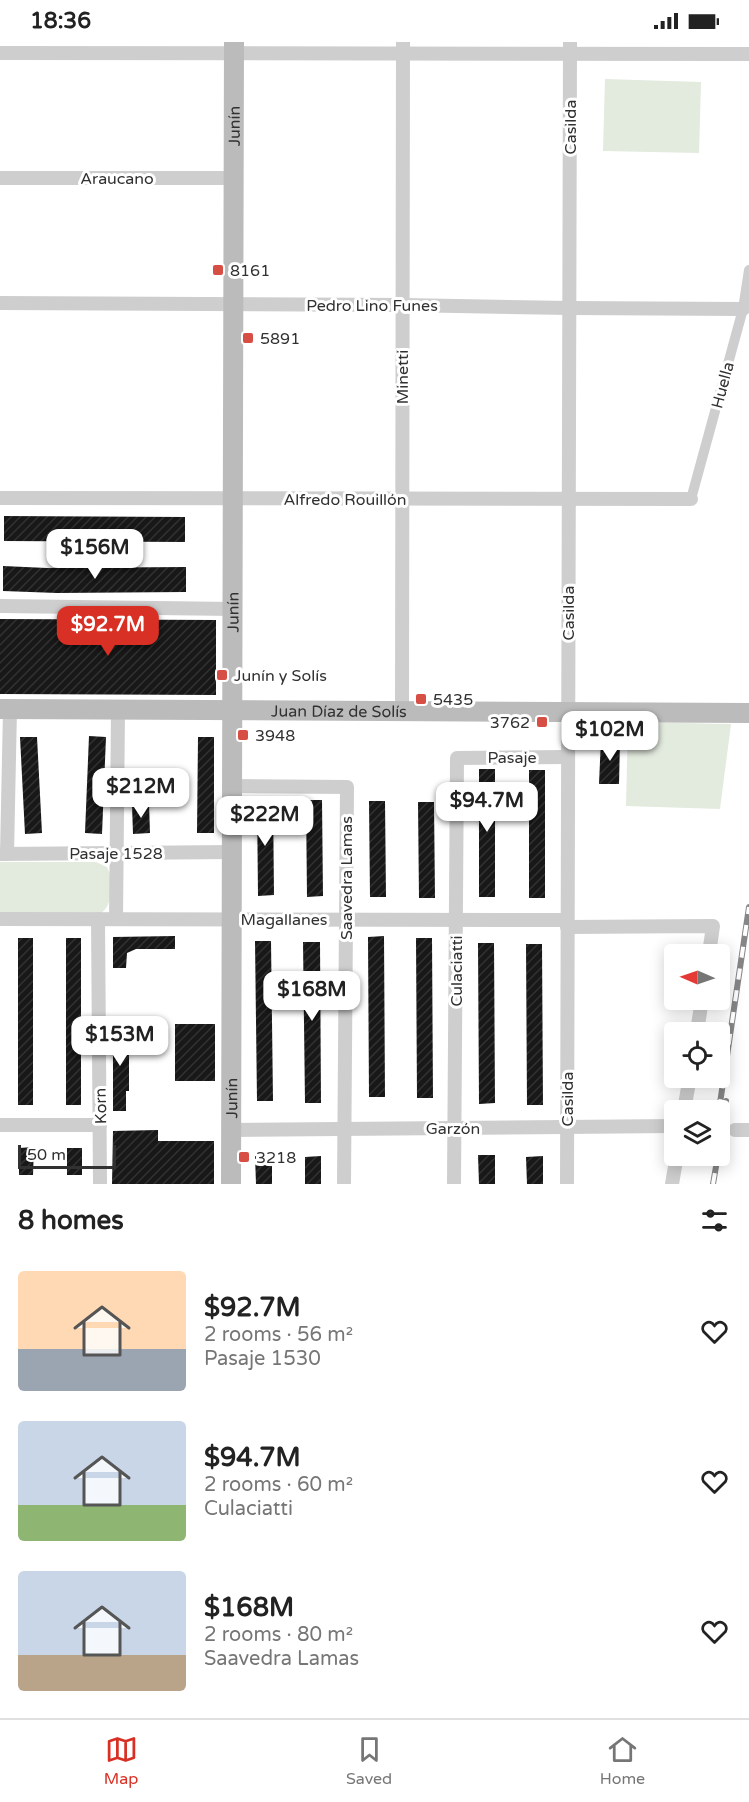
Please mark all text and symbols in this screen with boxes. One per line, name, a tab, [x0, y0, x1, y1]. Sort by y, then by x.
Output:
text: 18:36	[30, 8, 91, 34]
street label: Casilda	[561, 100, 581, 154]
street label: Junín	[225, 106, 245, 146]
street label: Araucano	[80, 169, 154, 189]
place label: 8161	[230, 261, 270, 281]
marker: 8161	[211, 263, 225, 277]
street label: Pedro Lino Funes	[306, 296, 438, 316]
place label: 5891	[260, 329, 300, 349]
marker: 5891	[241, 331, 255, 345]
street label: Minetti	[393, 350, 413, 404]
street label: Huella	[707, 360, 739, 411]
street label: Alfredo Rouillón	[283, 490, 407, 510]
pin: $156M	[53, 529, 137, 580]
text: $156M	[60, 536, 130, 560]
street label: Casilda	[559, 586, 579, 640]
street label: Junín	[223, 592, 244, 632]
pin: $92.7M	[59, 606, 157, 657]
text: $92.7M	[71, 613, 145, 637]
place label: Junín y Solís	[234, 666, 327, 686]
marker: Junín y Solís	[215, 668, 229, 682]
place label: 5435	[433, 690, 473, 710]
marker: 5435	[414, 692, 428, 706]
street label: Juan Díaz de Solís	[271, 701, 407, 722]
pin: $102M	[568, 711, 652, 762]
place label: 3762	[490, 713, 530, 733]
marker: 3762	[535, 715, 549, 729]
text: $102M	[575, 718, 645, 742]
place label: 3948	[255, 726, 295, 746]
marker: 3948	[236, 728, 250, 742]
street label: Pasaje	[487, 748, 537, 768]
pin: $212M	[99, 768, 183, 819]
text: $212M	[106, 775, 176, 799]
pin: $94.7M	[438, 782, 536, 833]
text: $94.7M	[450, 789, 524, 813]
pin: $222M	[223, 796, 307, 847]
text: $222M	[230, 803, 300, 827]
street label: Saavedra Lamas	[337, 816, 357, 940]
street label: Pasaje 1528	[69, 844, 163, 864]
street label: Magallanes	[241, 910, 327, 930]
street label: Culaciatti	[447, 935, 467, 1007]
north arrow	[664, 944, 730, 1010]
map controls	[664, 944, 730, 1166]
pin: $168M	[270, 971, 354, 1022]
text: $168M	[277, 978, 347, 1002]
pin: $153M	[78, 1016, 162, 1067]
button: locate	[664, 1022, 730, 1088]
text: $153M	[85, 1023, 155, 1047]
street label: Casilda	[558, 1072, 578, 1126]
street label: Junín	[222, 1078, 242, 1118]
street label: Korn	[91, 1088, 111, 1124]
button: layers	[664, 1100, 730, 1166]
street label: Garzón	[426, 1119, 480, 1139]
scale bar	[18, 1142, 116, 1170]
text: 50 m	[27, 1145, 66, 1165]
place label: 3218	[256, 1148, 296, 1168]
marker: 3218	[237, 1150, 251, 1164]
icon: filters	[698, 1204, 731, 1237]
text: 8 homes	[18, 1205, 124, 1236]
text: $92.7M	[204, 1292, 301, 1323]
icon: home	[66, 1295, 138, 1367]
icon: heart	[698, 1315, 731, 1348]
text: 2 rooms · 56 m²	[204, 1323, 353, 1347]
text: Pasaje 1530	[204, 1347, 321, 1371]
text: $94.7M	[204, 1442, 301, 1473]
icon: home	[66, 1445, 138, 1517]
icon: heart	[698, 1465, 731, 1498]
text: 2 rooms · 60 m²	[204, 1473, 353, 1497]
text: Culaciatti	[204, 1497, 293, 1521]
text: $168M	[204, 1592, 294, 1623]
icon: home	[66, 1595, 138, 1667]
icon: heart	[698, 1615, 731, 1648]
text: 2 rooms · 80 m²	[204, 1623, 353, 1647]
text: Saavedra Lamas	[204, 1647, 359, 1671]
tab: Map	[104, 1733, 138, 1789]
tab: Saved	[346, 1733, 392, 1789]
tab: Home	[600, 1733, 645, 1789]

